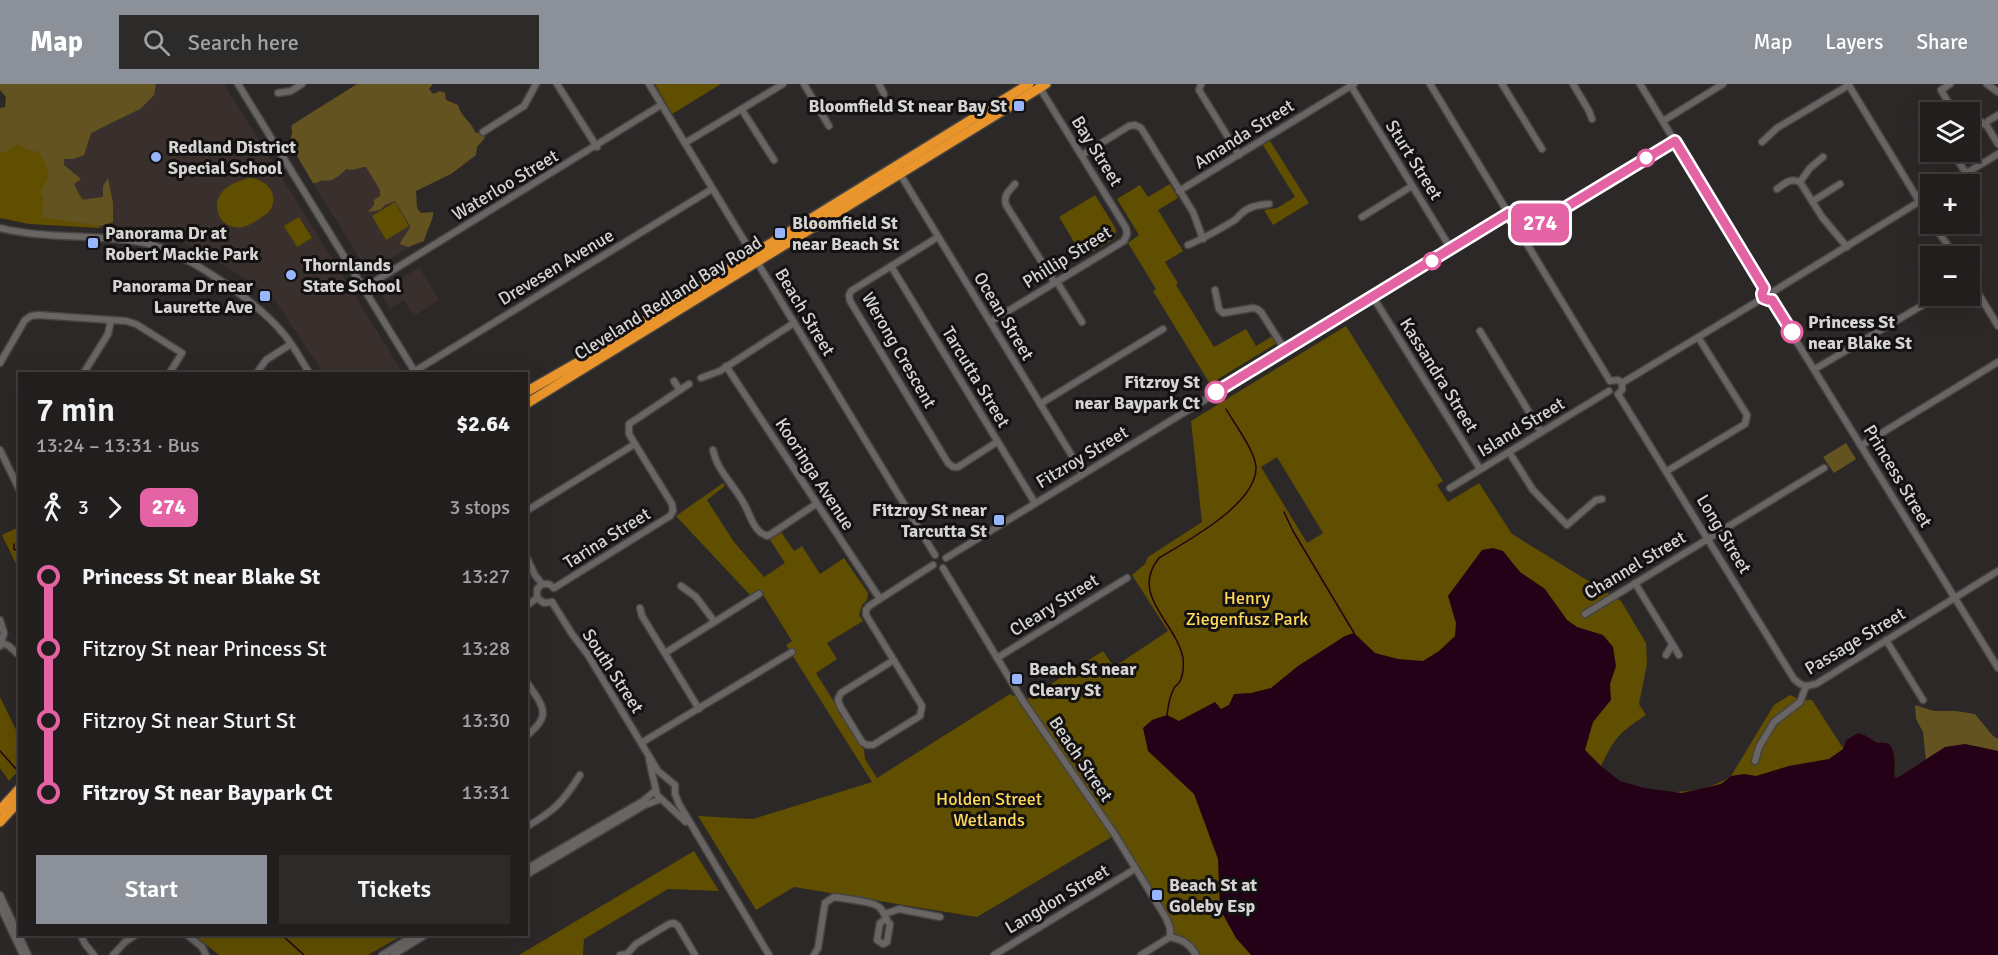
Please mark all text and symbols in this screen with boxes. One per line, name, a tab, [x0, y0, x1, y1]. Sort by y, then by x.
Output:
search box	[119, 15, 539, 69]
text: Map	[30, 25, 83, 59]
icon: search	[140, 26, 173, 59]
text: Search here	[188, 29, 299, 56]
text: Map	[1754, 29, 1792, 55]
text: Layers	[1825, 29, 1883, 55]
text: Share	[1916, 29, 1968, 55]
place label: Bloomfield St near Bay St	[809, 95, 1007, 117]
street label: Amanda Street	[1190, 95, 1298, 173]
marker: Bloomfield St near Bay St	[1012, 99, 1026, 113]
map controls	[1920, 102, 1980, 306]
button: layers	[1920, 102, 1980, 162]
street label: Bay Street	[1067, 112, 1127, 190]
street label: Sturt Street	[1381, 116, 1447, 204]
place label: Redland District Special School	[168, 136, 296, 179]
street label: Waterloo Street	[448, 145, 562, 225]
unlabelled marker	[1637, 149, 1655, 167]
marker: Redland District Special School	[149, 150, 163, 164]
button: +	[1920, 174, 1980, 234]
line badge: 274	[1506, 204, 1574, 242]
text: 274	[1523, 210, 1557, 236]
place label: Bloomfield St near Beach St	[792, 212, 900, 255]
street label: Phillip Street	[1019, 221, 1115, 293]
place label: Panorama Dr at Robert Mackie Park	[105, 222, 259, 265]
street label: Drevesen Avenue	[494, 224, 618, 310]
marker: Bloomfield St near Beach St	[773, 226, 787, 240]
street label: Cleveland Redland Bay Road	[570, 231, 766, 365]
marker: Panorama Dr at Robert Mackie Park	[86, 236, 100, 250]
button: −	[1920, 246, 1980, 306]
unlabelled marker	[1423, 252, 1441, 270]
place label: Thornlands State School	[303, 254, 402, 297]
street label: Beach Street	[770, 264, 840, 360]
marker: Thornlands State School	[284, 268, 298, 282]
street label: Ocean Street	[969, 268, 1039, 364]
place label: Panorama Dr near Laurette Ave	[112, 275, 254, 318]
street label: Werong Crescent	[857, 288, 941, 412]
marker: Panorama Dr near Laurette Ave	[258, 289, 272, 303]
place label: Princess St near Blake St	[1808, 311, 1912, 354]
street label: Kassandra Street	[1395, 314, 1483, 436]
marker: Princess St near Blake St	[1781, 321, 1803, 343]
street label: Tarcutta Street	[937, 323, 1015, 431]
place label: Fitzroy St near Baypark Ct	[1075, 371, 1200, 414]
marker: Fitzroy St near Baypark Ct	[1205, 381, 1227, 403]
text: 7 min	[36, 390, 115, 431]
street label: Island Street	[1473, 392, 1569, 462]
text: $2.64	[456, 410, 510, 437]
street label: Kooringa Avenue	[770, 414, 860, 534]
street label: Fitzroy Street	[1032, 421, 1132, 493]
street label: Princess Street	[1859, 421, 1937, 531]
text: 13:24 – 13:31 · Bus	[36, 433, 199, 458]
street label: Long Street	[1692, 490, 1756, 578]
icon: walk	[36, 491, 69, 524]
icon: forward	[98, 491, 131, 524]
text: 274	[152, 494, 186, 520]
text: 3	[78, 495, 89, 520]
text: 3 stops	[449, 495, 510, 520]
place label: Fitzroy St near Tarcutta St	[872, 499, 988, 542]
street label: Tarina Street	[559, 503, 655, 573]
marker: Fitzroy St near Tarcutta St	[992, 513, 1006, 527]
street label: Channel Street	[1580, 526, 1690, 604]
text: Princess St near Blake St	[82, 563, 320, 590]
text: 13:27	[461, 564, 510, 589]
street label: Cleary Street	[1006, 569, 1102, 641]
park label: Henry Ziegenfusz Park	[1186, 587, 1308, 630]
street label: Passage Street	[1801, 602, 1909, 680]
street label: South Street	[578, 625, 648, 717]
text: Fitzroy St near Princess St	[82, 635, 327, 662]
text: 13:28	[461, 636, 510, 661]
place label: Beach St near Cleary St	[1029, 658, 1137, 701]
marker: Beach St near Cleary St	[1010, 672, 1024, 686]
text: Fitzroy St near Sturt St	[82, 707, 296, 734]
text: 13:30	[461, 708, 510, 733]
street label: Beach Street	[1044, 712, 1118, 806]
text: Fitzroy St near Baypark Ct	[82, 779, 333, 806]
text: 13:31	[461, 780, 510, 805]
park label: Holden Street Wetlands	[936, 788, 1042, 831]
button: Start	[36, 855, 267, 924]
button: Tickets	[279, 855, 510, 924]
street label: Langdon Street	[1001, 859, 1113, 939]
place label: Beach St at Goleby Esp	[1169, 874, 1257, 917]
marker: Beach St at Goleby Esp	[1150, 888, 1164, 902]

